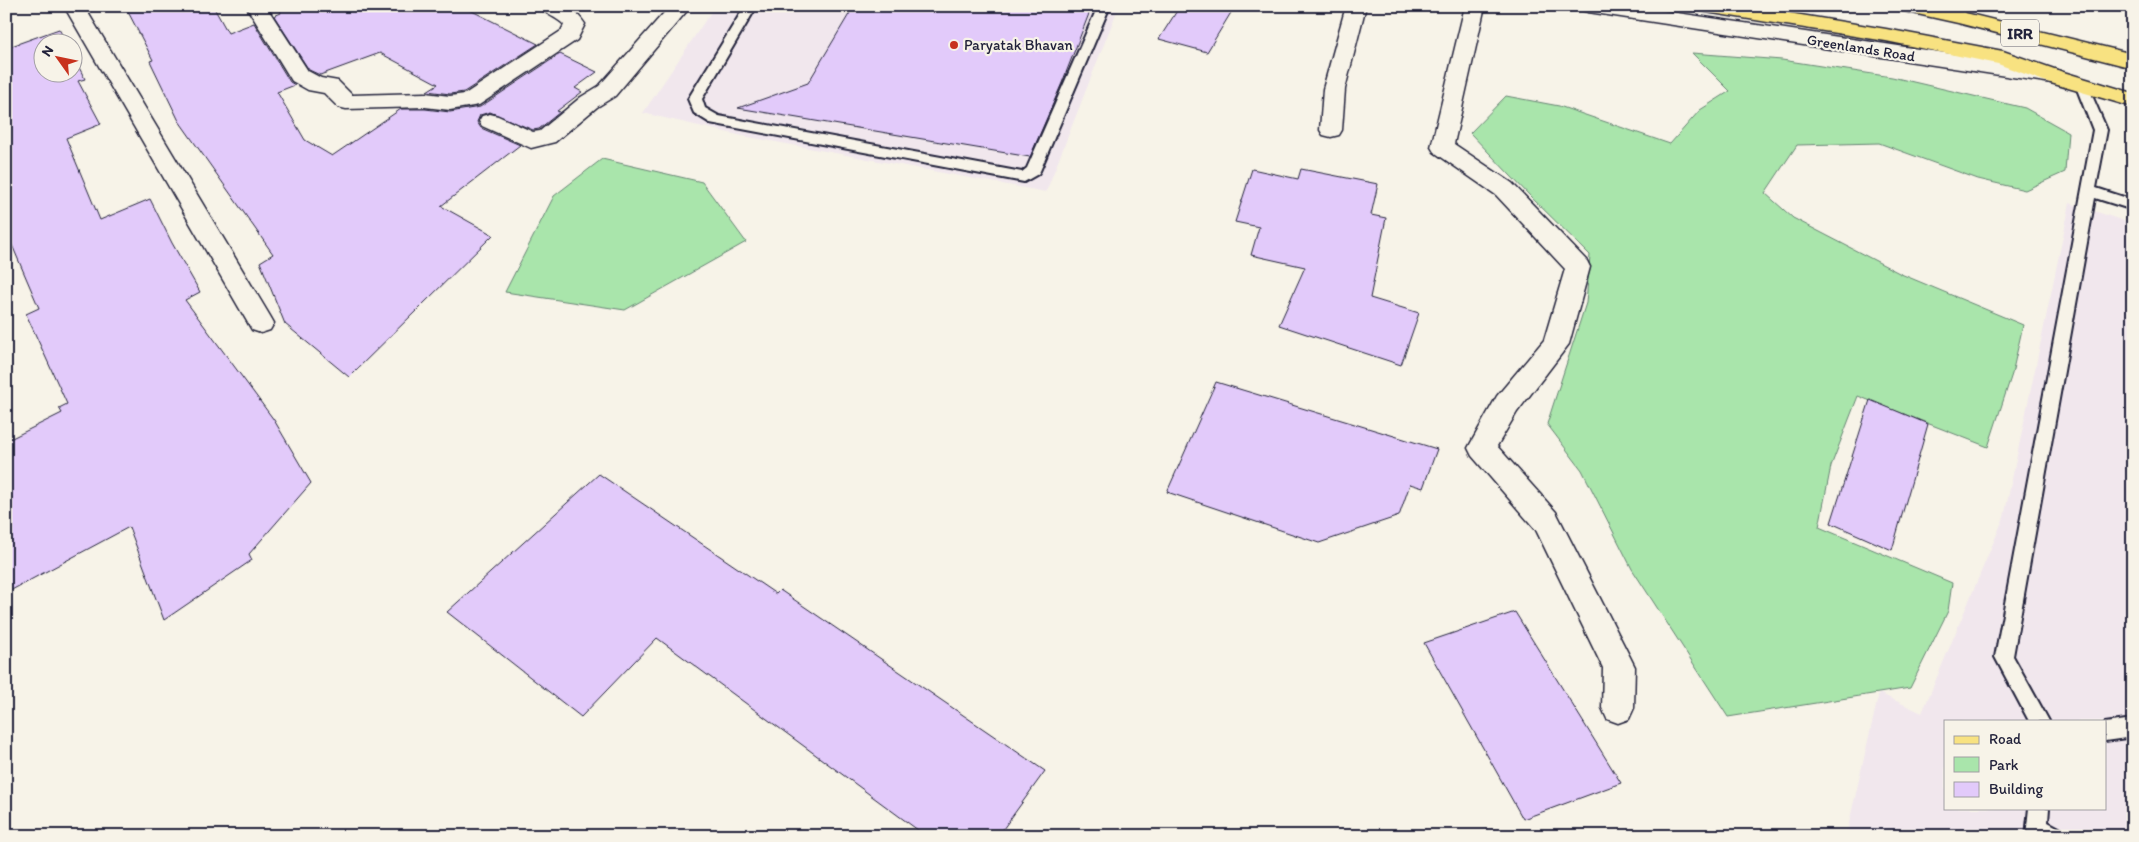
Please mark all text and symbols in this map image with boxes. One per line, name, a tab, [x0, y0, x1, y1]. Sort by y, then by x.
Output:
road number: IRR	[2001, 19, 2039, 46]
street label: Greenlands Road	[1805, 31, 1917, 66]
north arrow	[32, 32, 82, 82]
place label: Paryatak Bhavan	[964, 36, 1073, 54]
marker: Paryatak Bhavan	[948, 39, 960, 51]
text: N	[38, 43, 57, 60]
legend	[1944, 720, 2106, 810]
text: Road	[1989, 730, 2022, 748]
text: Park	[1989, 756, 2019, 774]
text: Building	[1989, 780, 2043, 798]

